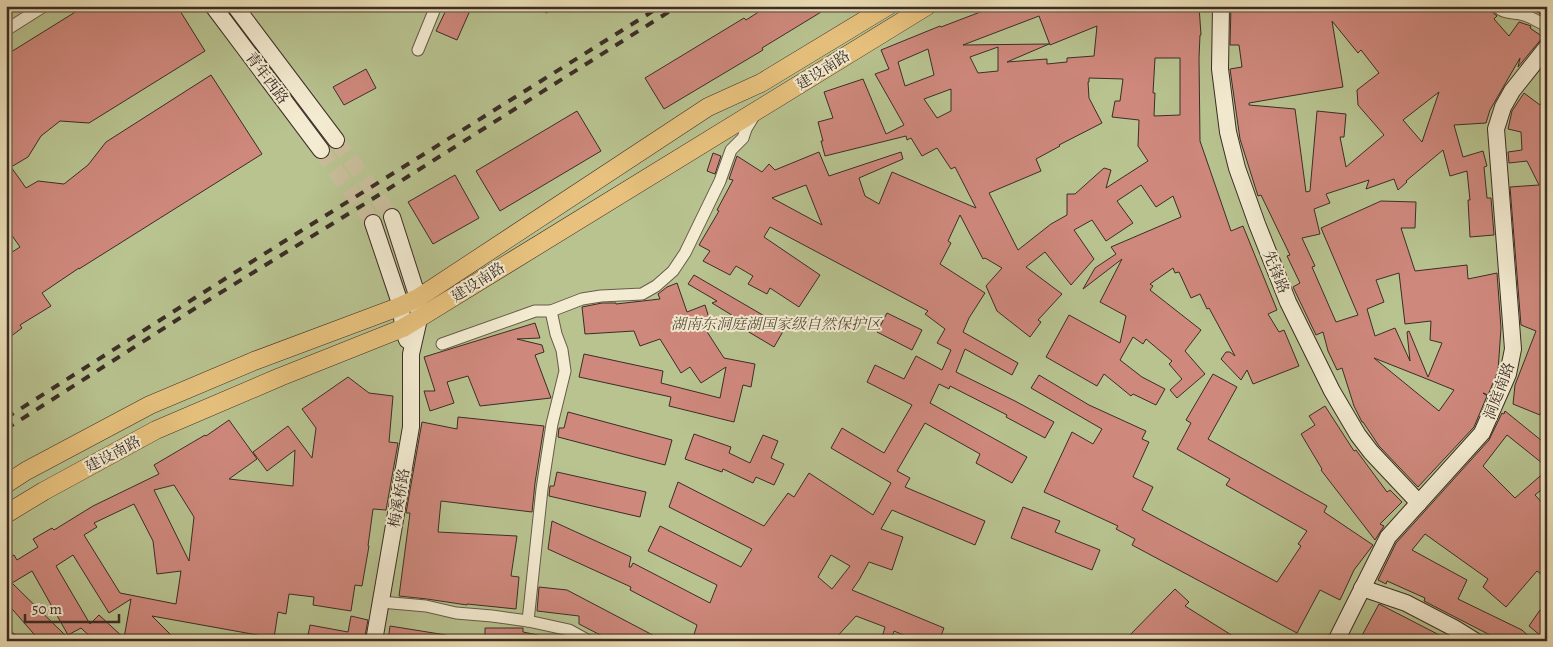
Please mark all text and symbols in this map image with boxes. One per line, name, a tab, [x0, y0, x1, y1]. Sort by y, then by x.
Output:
street label: 建设南路	[792, 46, 854, 94]
street label: 青年西路	[241, 48, 293, 108]
street label: 先锋路	[1258, 247, 1294, 297]
street label: 建设南路	[447, 258, 509, 306]
park label: 湖南东洞庭湖国家级自然保护区	[671, 314, 883, 334]
street label: 洞庭南路	[1479, 359, 1519, 423]
street label: 建设南路	[82, 431, 144, 477]
street label: 梅溪桥路	[384, 467, 414, 529]
scale bar	[25, 592, 119, 624]
text: 50 m	[32, 599, 62, 619]

